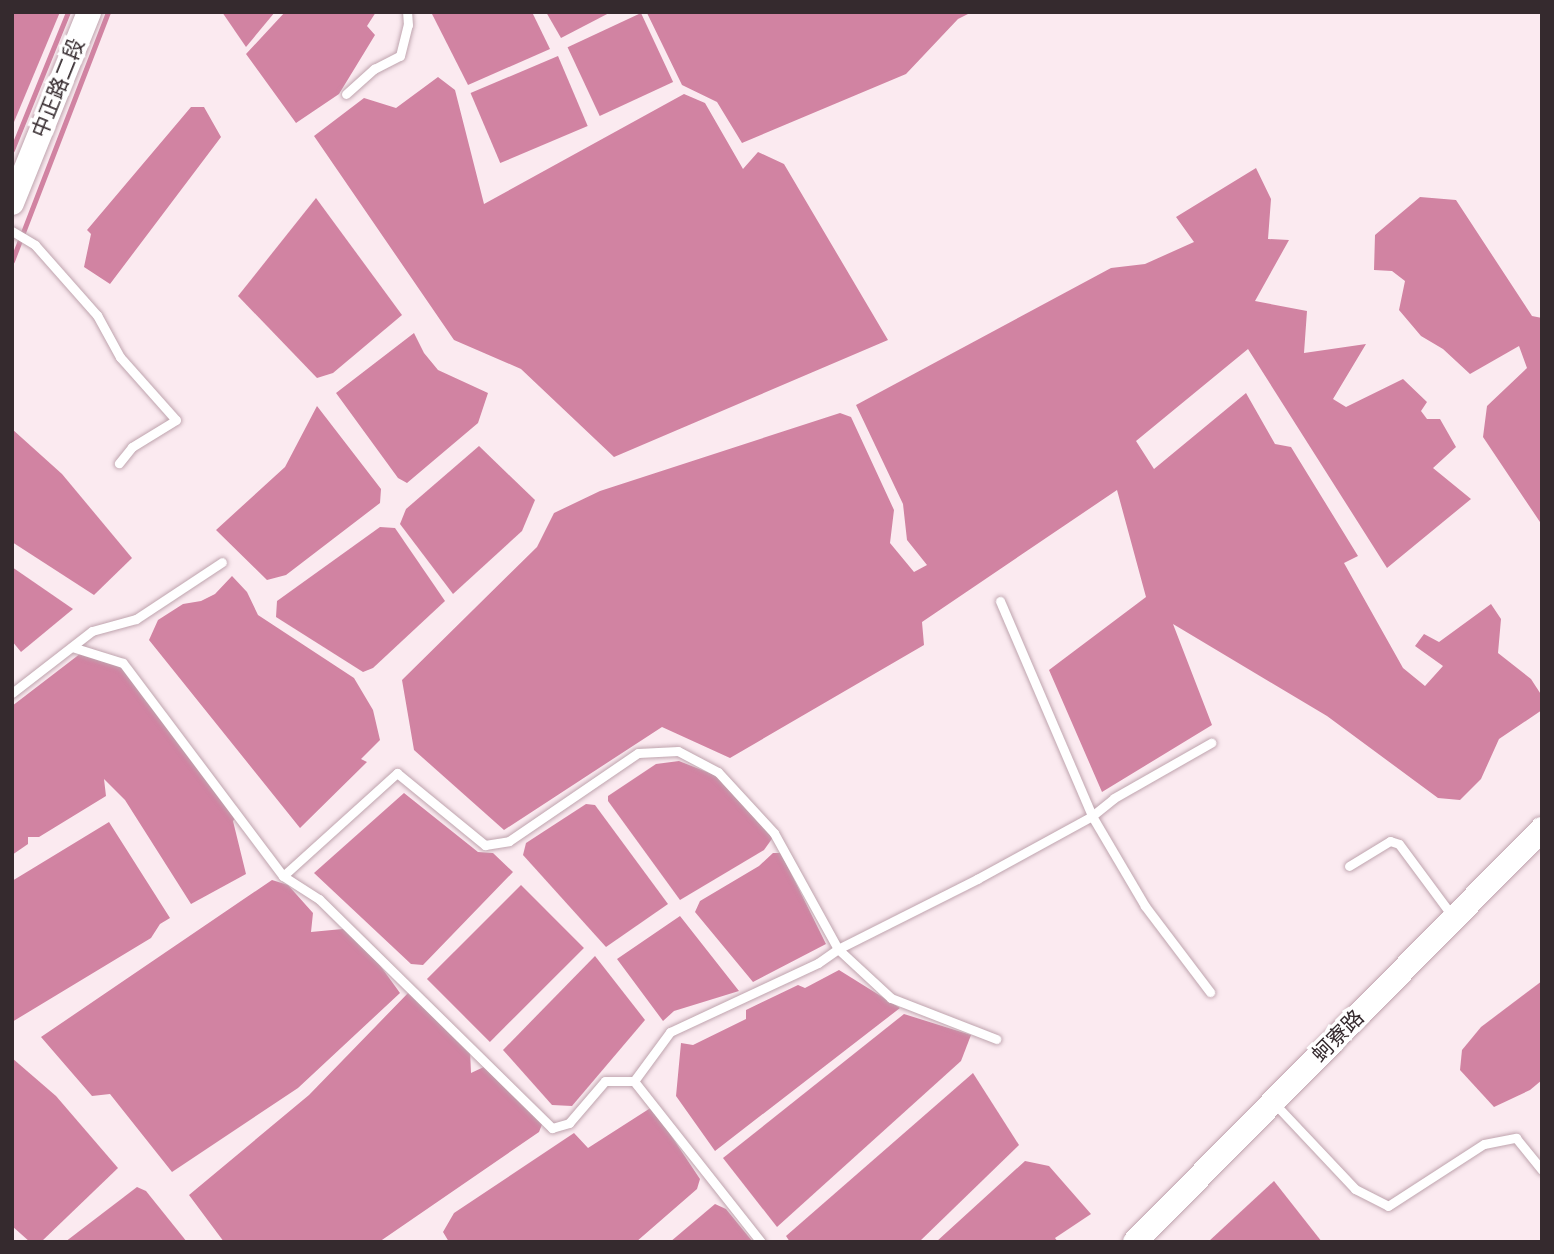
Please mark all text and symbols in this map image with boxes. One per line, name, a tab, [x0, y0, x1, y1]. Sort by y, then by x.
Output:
street label: 中正路二段	[27, 35, 89, 141]
street label: 蚵寮路	[1307, 1005, 1369, 1067]

